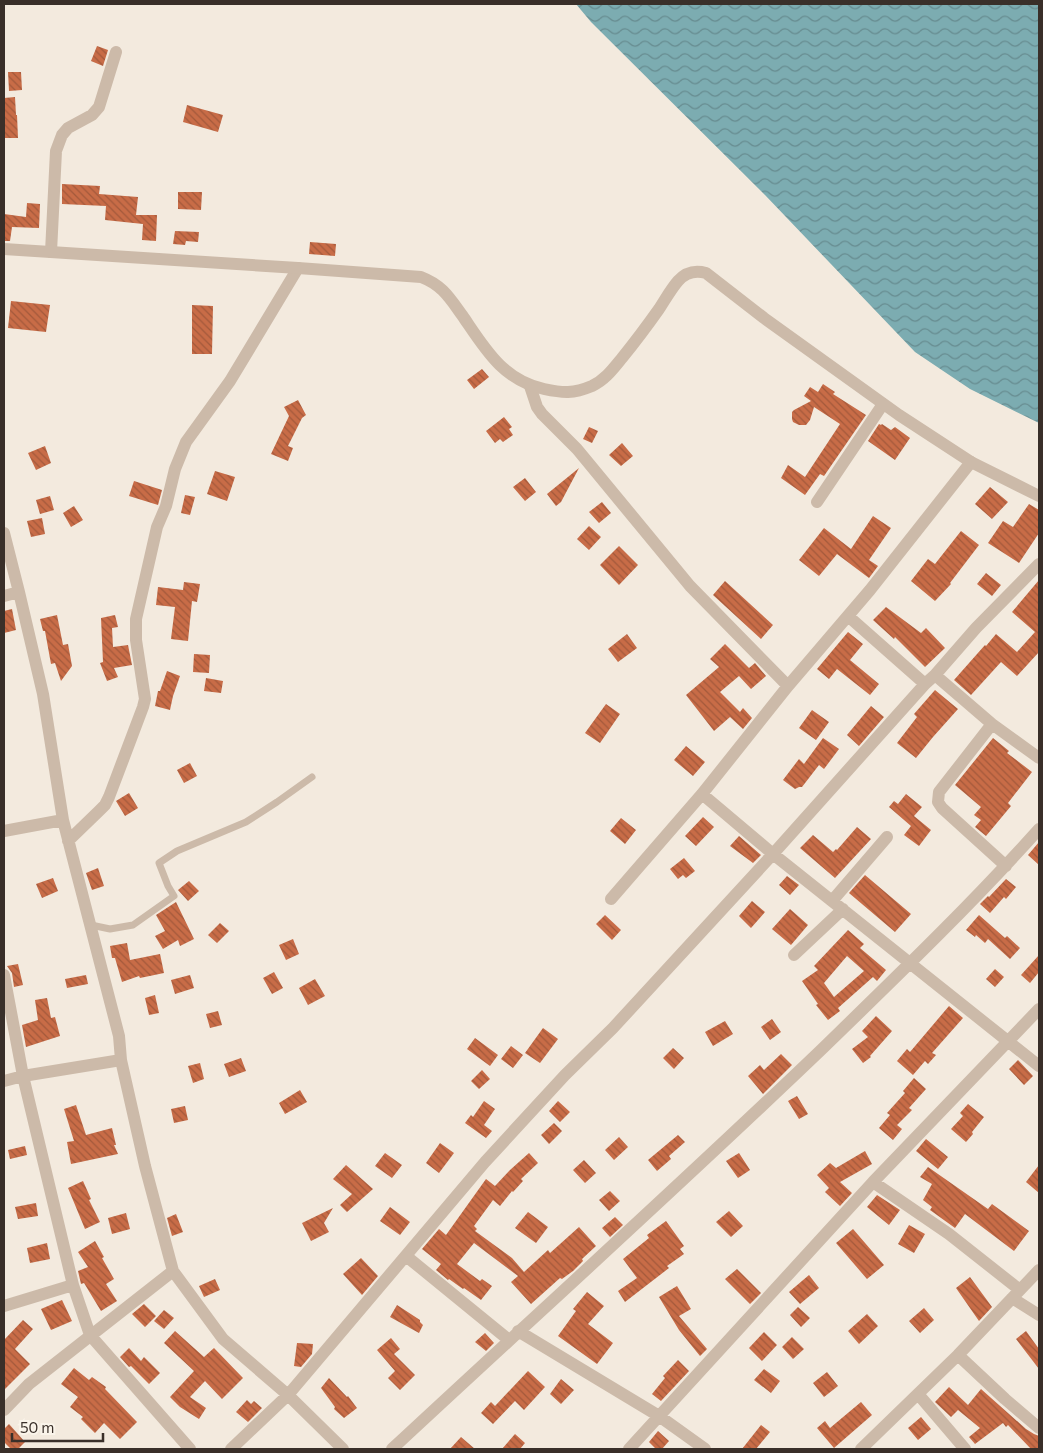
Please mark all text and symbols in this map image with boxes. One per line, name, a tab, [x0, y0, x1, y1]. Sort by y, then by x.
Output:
scale bar	[12, 1410, 104, 1442]
text: 50 m	[20, 1418, 54, 1436]

